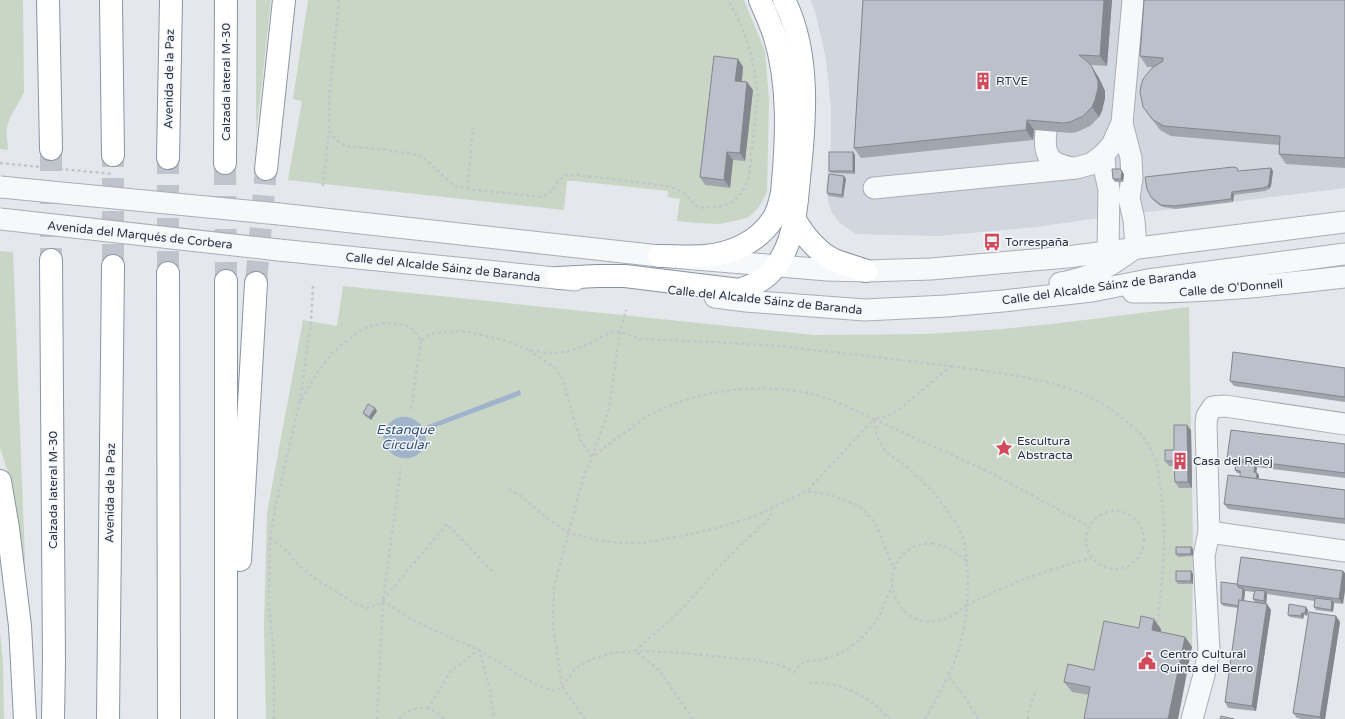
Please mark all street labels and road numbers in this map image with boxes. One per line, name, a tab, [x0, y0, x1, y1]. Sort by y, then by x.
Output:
street label: Calzada lateral M-30	[219, 22, 233, 141]
street label: Avenida de la Paz	[161, 29, 177, 129]
street label: Avenida del Marqués de Corbera	[47, 218, 233, 252]
street label: Calle del Alcalde Sáinz de Baranda	[345, 250, 541, 284]
street label: Calle del Alcalde Sáinz de Baranda	[1001, 266, 1197, 308]
street label: Calle de O'Donnell	[1178, 276, 1284, 300]
street label: Calle del Alcalde Sáinz de Baranda	[667, 283, 863, 317]
street label: Calzada lateral M-30	[46, 430, 60, 549]
street label: Avenida de la Paz	[102, 443, 118, 543]

